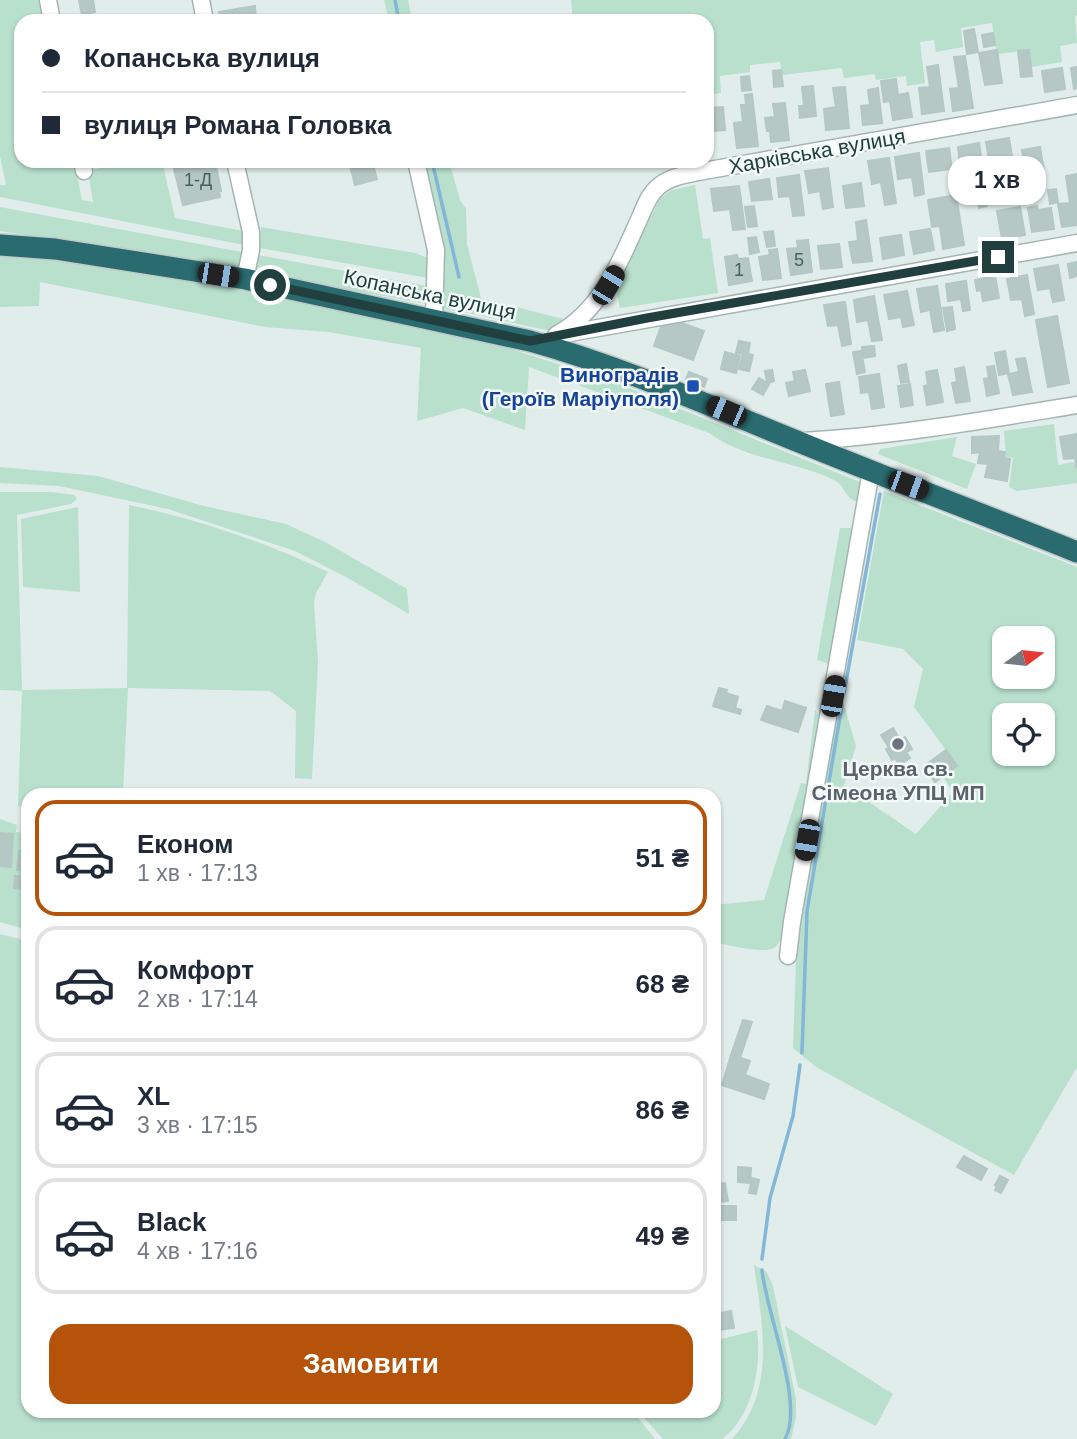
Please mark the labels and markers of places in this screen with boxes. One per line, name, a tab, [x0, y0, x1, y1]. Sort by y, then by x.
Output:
place label: Виноградів (Героїв Маріуполя)	[482, 363, 679, 410]
marker: Виноградів (Героїв Маріуполя)	[685, 378, 701, 394]
marker: Церква св. Сімеона УПЦ МП	[890, 736, 906, 752]
place label: Церква св. Сімеона УПЦ МП	[811, 757, 985, 804]

